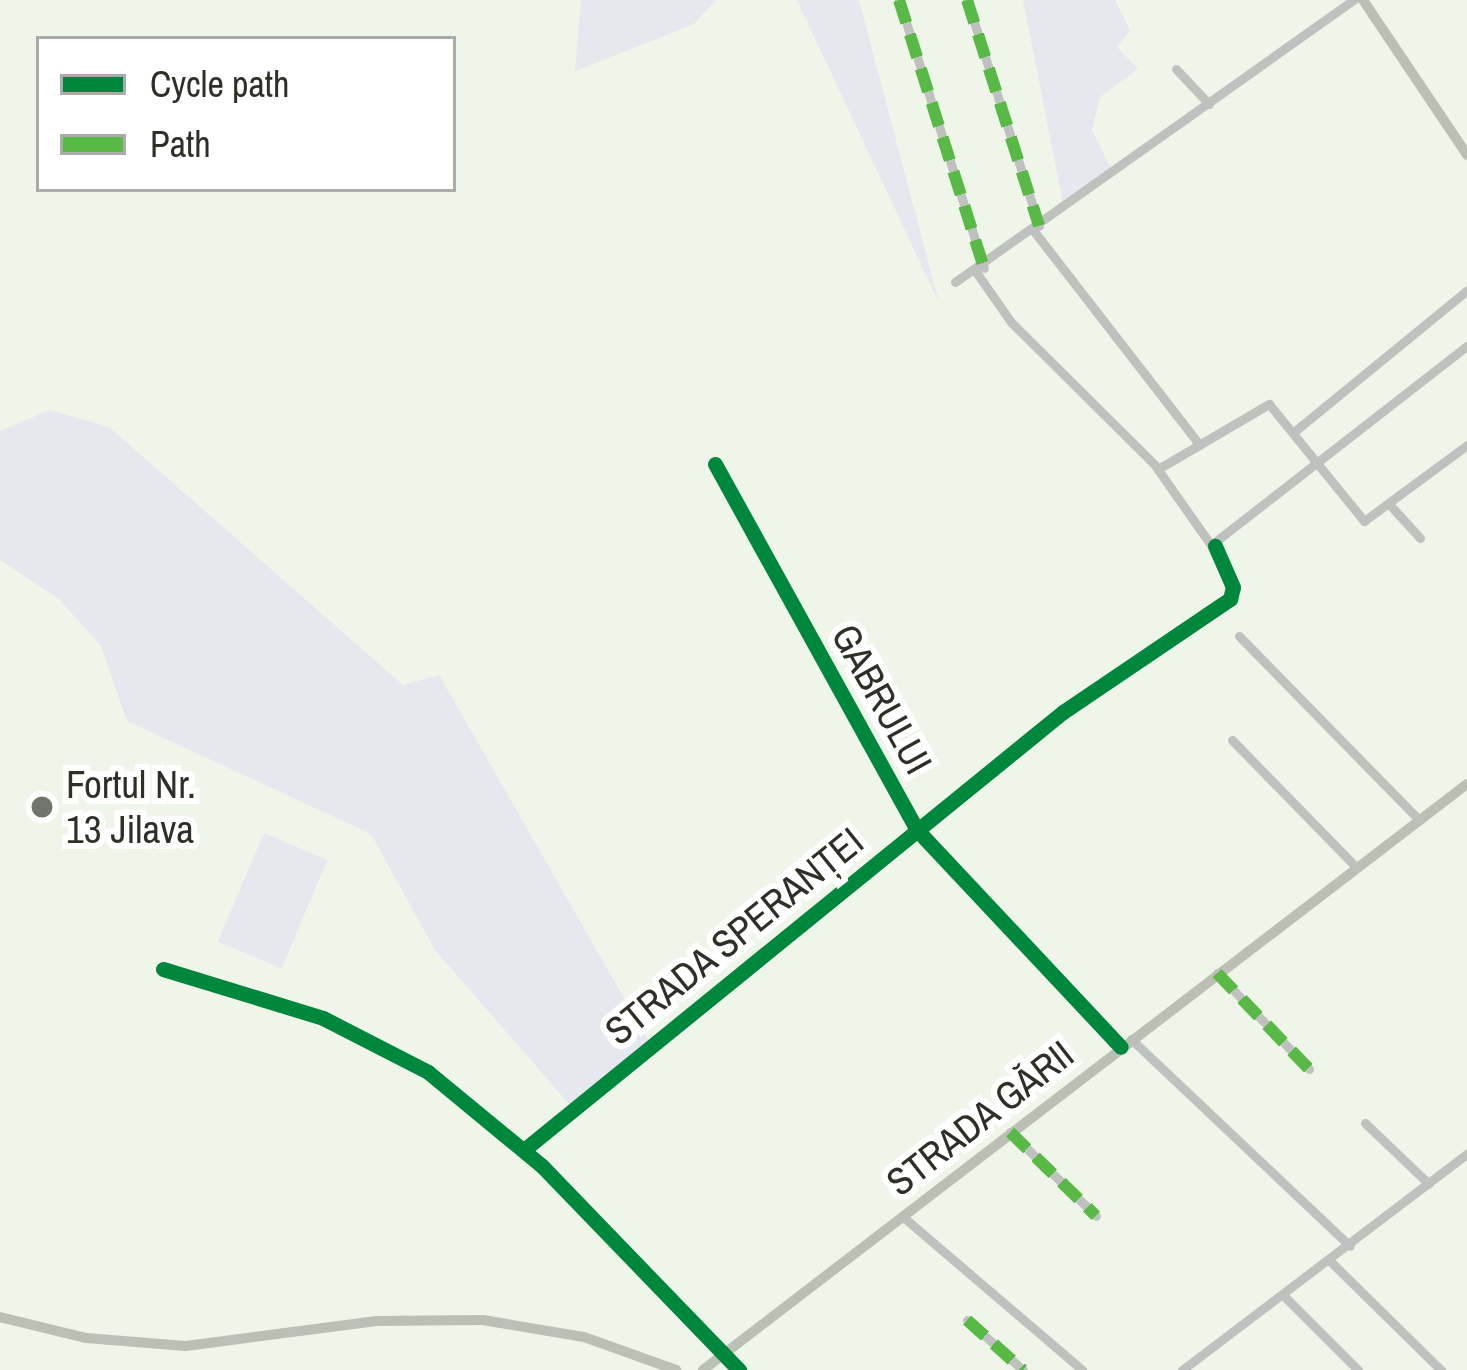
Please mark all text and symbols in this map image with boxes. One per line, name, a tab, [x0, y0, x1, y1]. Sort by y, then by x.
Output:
legend	[36, 36, 456, 192]
text: Cycle path	[150, 60, 289, 108]
text: Path	[150, 120, 211, 168]
street label: GABRULUI	[822, 616, 942, 782]
place label: Fortul Nr. 13 Jilava	[66, 762, 196, 853]
marker: Fortul Nr. 13 Jilava	[29, 794, 55, 820]
street label: STRADA SPERANȚEI	[595, 817, 873, 1055]
street label: STRADA GĂRII	[877, 1030, 1083, 1206]

